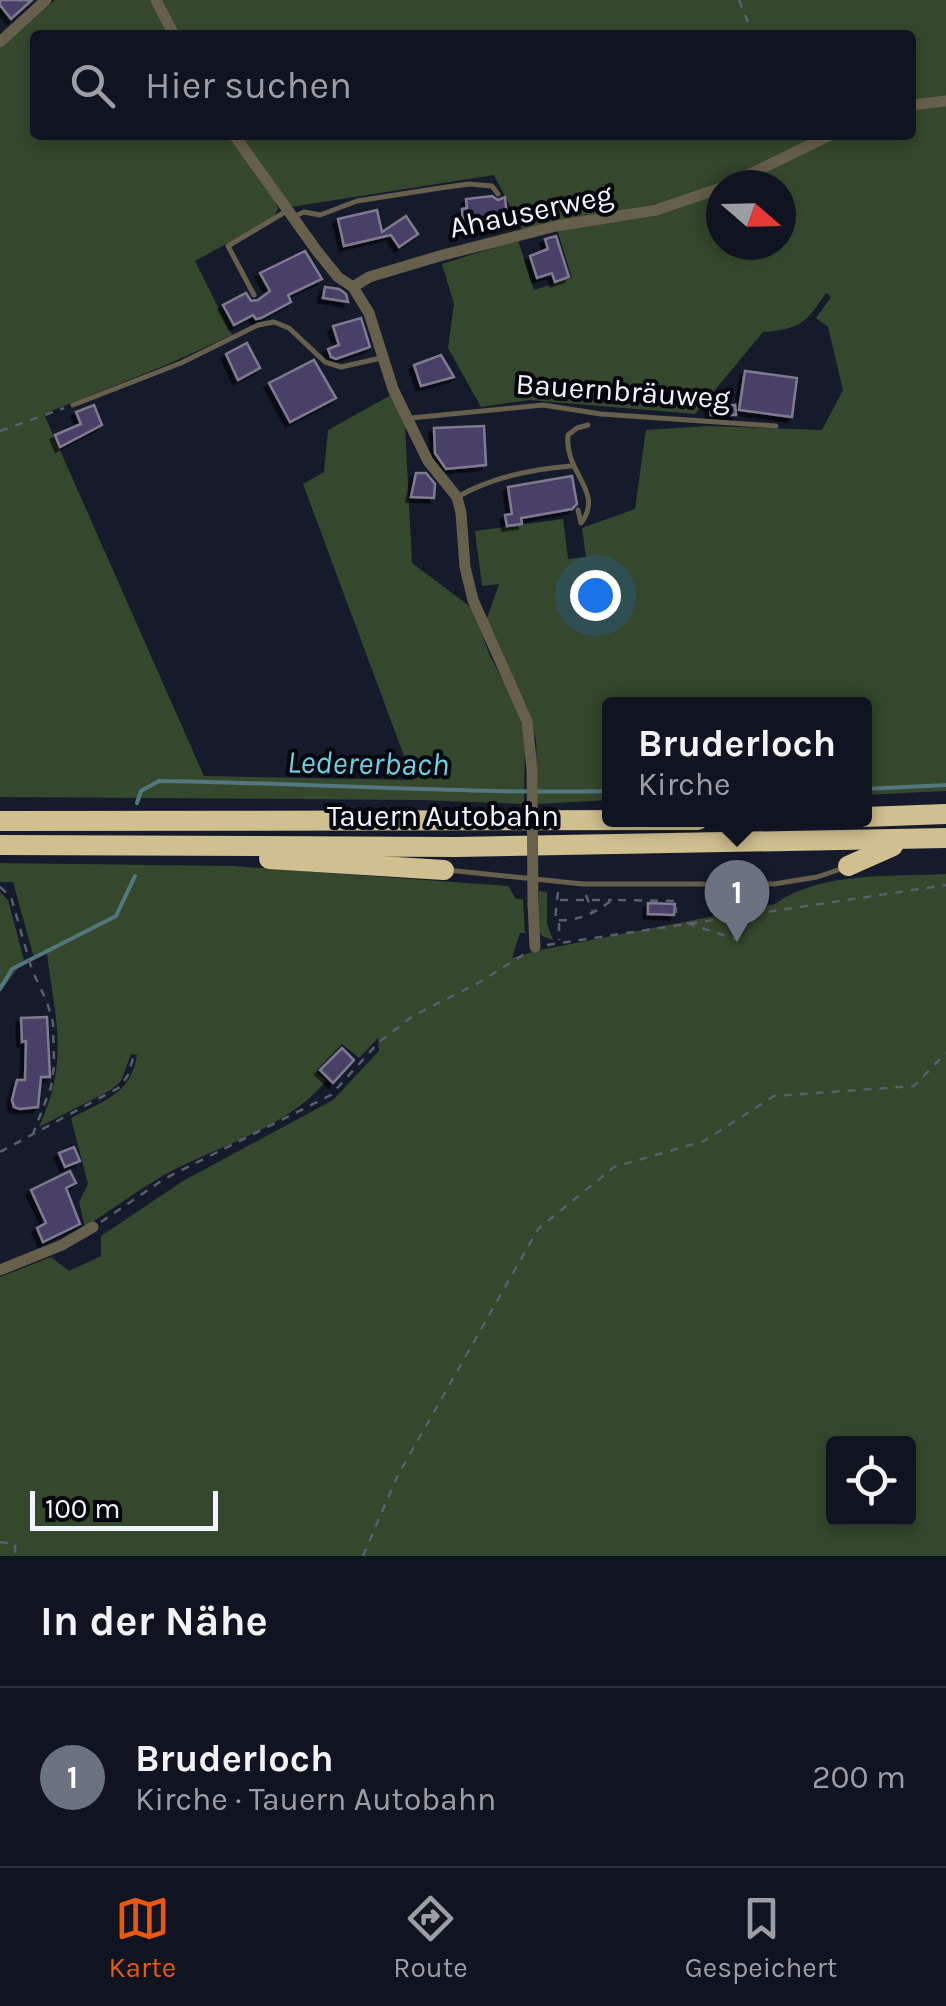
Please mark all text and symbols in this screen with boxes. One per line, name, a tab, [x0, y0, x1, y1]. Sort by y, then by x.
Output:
search box	[30, 30, 916, 140]
icon: search	[65, 58, 120, 113]
text: Hier suchen	[145, 63, 352, 108]
north arrow	[706, 170, 796, 260]
street label: Ahauserweg	[446, 176, 616, 246]
street label: Bauernbräuweg	[514, 366, 732, 416]
your location	[570, 570, 621, 621]
popup	[602, 697, 872, 827]
text: Bruderloch	[638, 721, 836, 766]
water label: Ledererbach	[287, 744, 449, 783]
text: Kirche	[638, 766, 730, 803]
street label: Tauern Autobahn	[327, 798, 559, 834]
pin: 1	[704, 860, 770, 942]
map controls	[826, 1436, 916, 1526]
button: locate	[826, 1436, 916, 1526]
scale bar	[30, 1486, 218, 1530]
text: 100 m	[45, 1492, 120, 1525]
text: In der Nähe	[40, 1596, 268, 1646]
text: Bruderloch	[135, 1736, 334, 1781]
text: 1	[67, 1759, 78, 1796]
text: 200 m	[812, 1759, 906, 1796]
text: Kirche · Tauern Autobahn	[135, 1781, 496, 1818]
tab: Karte	[109, 1891, 176, 1984]
tab: Route	[393, 1891, 468, 1984]
tab: Gespeichert	[685, 1891, 837, 1984]

